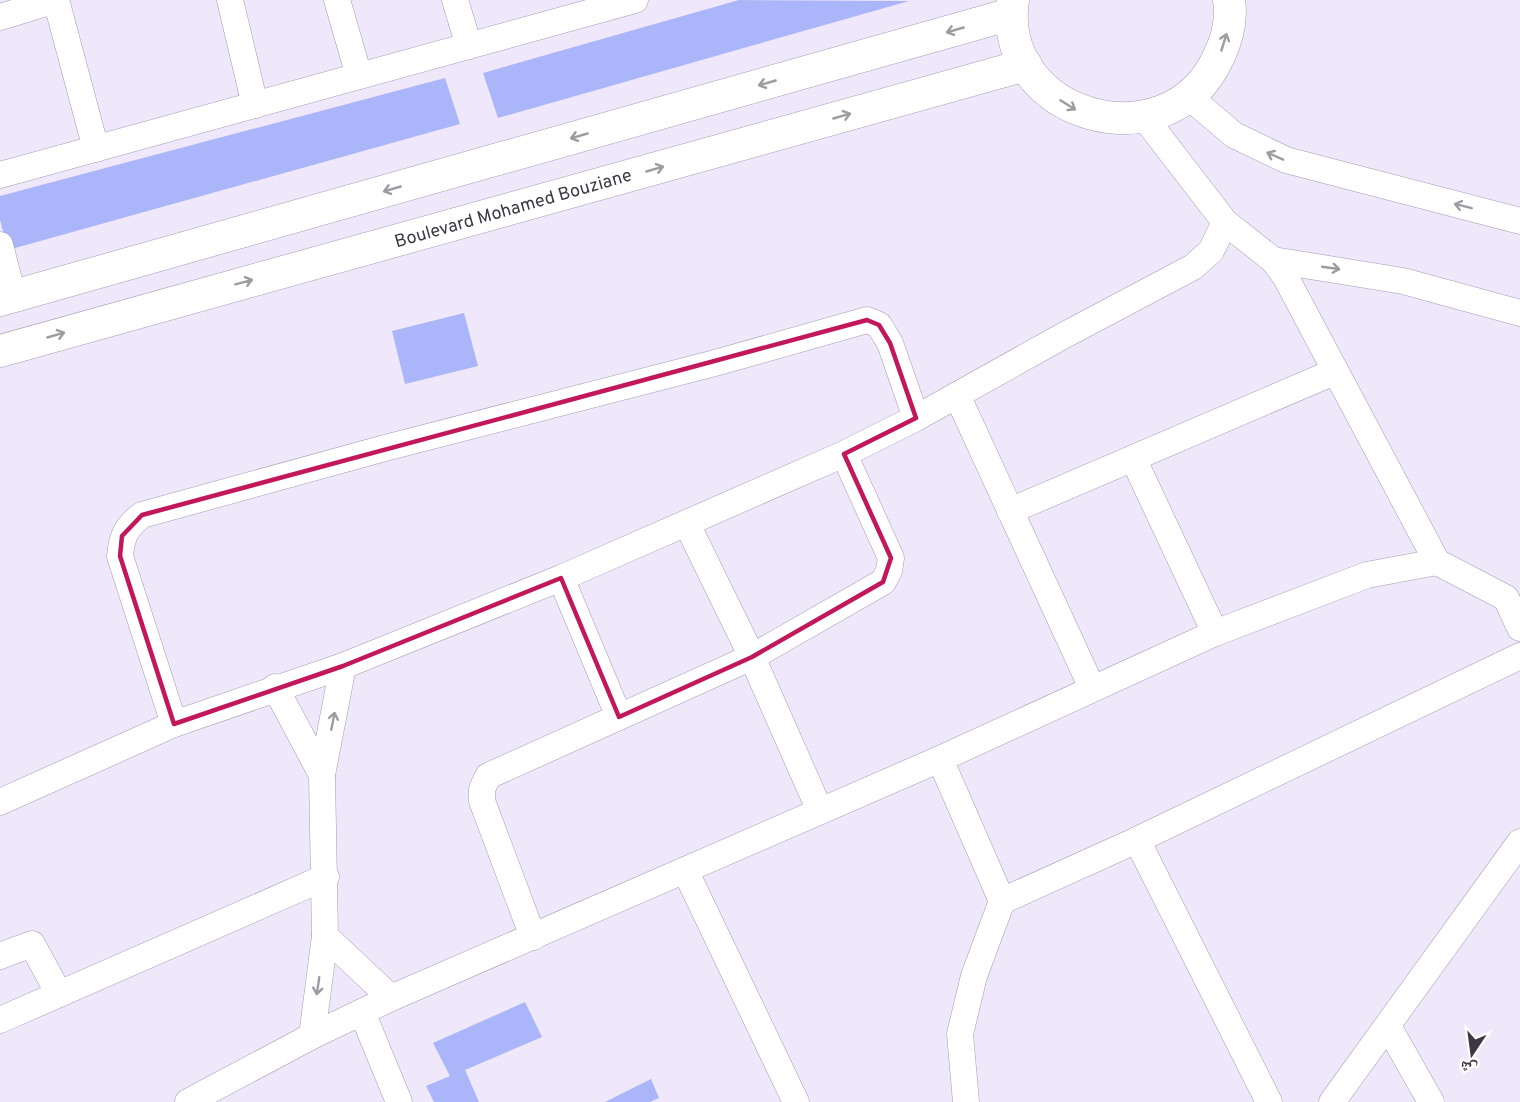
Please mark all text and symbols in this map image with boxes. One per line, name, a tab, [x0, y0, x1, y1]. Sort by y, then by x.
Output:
one-way arrow	[946, 25, 965, 36]
one-way arrow	[1219, 33, 1230, 52]
one-way arrow	[758, 78, 777, 89]
one-way arrow	[1059, 99, 1076, 111]
one-way arrow	[832, 110, 851, 121]
one-way arrow	[570, 131, 589, 142]
one-way arrow	[1267, 149, 1285, 161]
one-way arrow	[645, 163, 664, 174]
street label: Boulevard Mohamed Bouziane	[392, 165, 635, 254]
one-way arrow	[383, 184, 402, 195]
one-way arrow	[1454, 200, 1473, 211]
one-way arrow	[1320, 263, 1340, 274]
one-way arrow	[234, 276, 253, 287]
one-way arrow	[46, 328, 65, 340]
one-way arrow	[328, 711, 339, 731]
one-way arrow	[313, 975, 324, 995]
north arrow	[1442, 1024, 1502, 1084]
text: ش	[1459, 1055, 1480, 1078]

